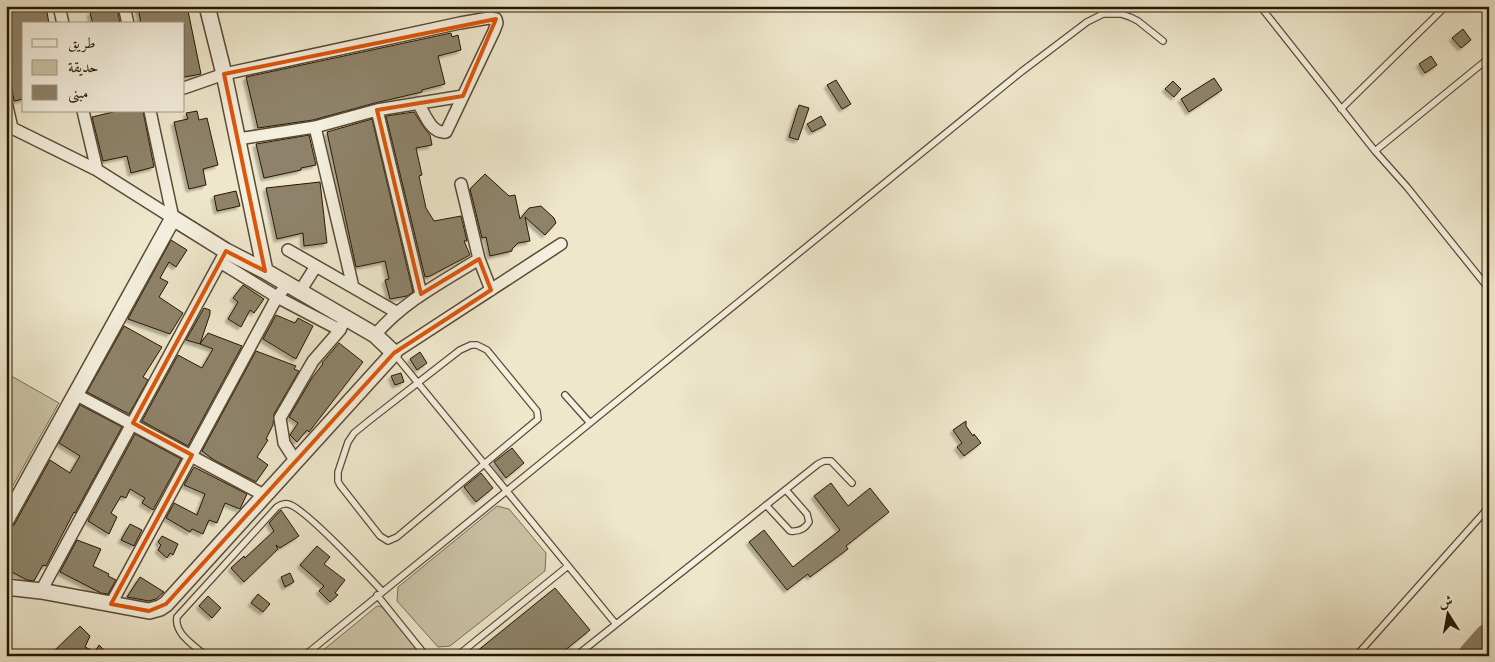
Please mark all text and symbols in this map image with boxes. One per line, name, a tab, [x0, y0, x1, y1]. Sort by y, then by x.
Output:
legend	[22, 22, 185, 112]
text: طريق	[68, 34, 95, 53]
text: حديقة	[68, 58, 98, 77]
text: مبنى	[68, 84, 88, 104]
north arrow	[1422, 590, 1472, 640]
text: ش	[1437, 592, 1454, 612]

